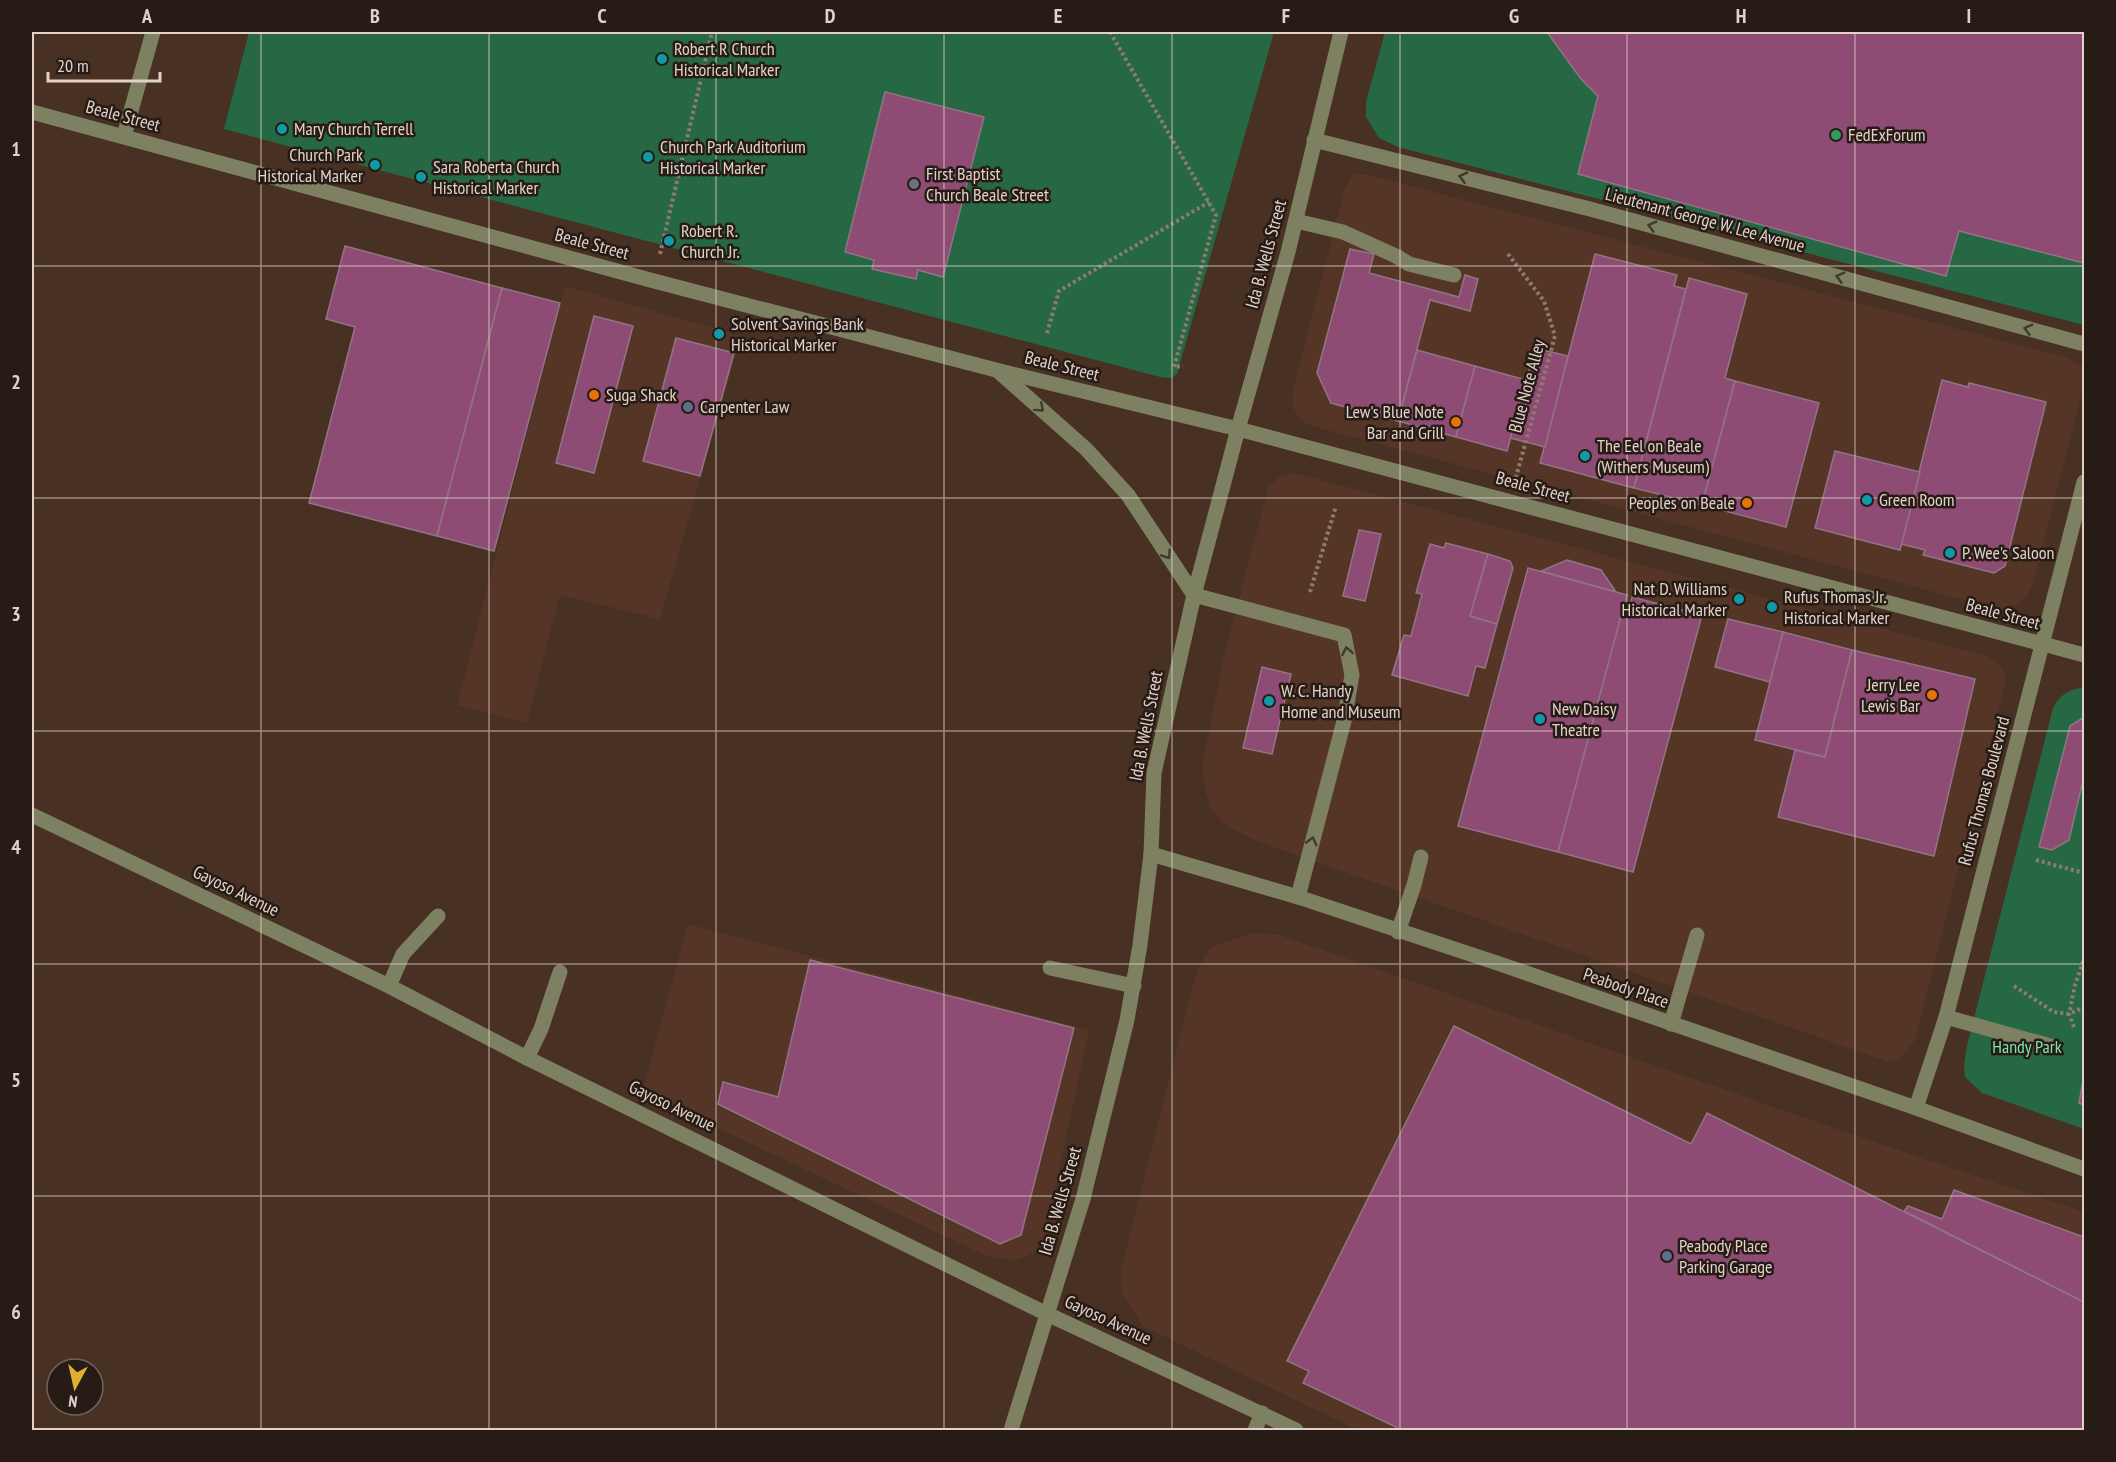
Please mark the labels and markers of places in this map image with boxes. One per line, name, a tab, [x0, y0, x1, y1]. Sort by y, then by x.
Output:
place label: Robert R Church Historical Marker	[674, 37, 780, 81]
marker: Robert R Church Historical Marker	[655, 52, 669, 66]
place label: Mary Church Terrell	[294, 117, 414, 140]
marker: Mary Church Terrell	[275, 122, 289, 136]
place label: FedExForum	[1848, 123, 1925, 146]
marker: FedExForum	[1829, 128, 1843, 142]
place label: Church Park Auditorium Historical Marker	[660, 135, 806, 179]
place label: Church Park Historical Marker	[258, 143, 363, 187]
marker: Church Park Auditorium Historical Marker	[641, 150, 655, 164]
place label: Sara Roberta Church Historical Marker	[433, 155, 559, 199]
marker: Church Park Historical Marker	[368, 158, 382, 172]
place label: First Baptist Church Beale Street	[926, 162, 1049, 206]
marker: Sara Roberta Church Historical Marker	[414, 170, 428, 184]
marker: First Baptist Church Beale Street	[907, 177, 921, 191]
place label: Robert R. Church Jr.	[681, 219, 740, 263]
marker: Robert R. Church Jr.	[662, 234, 676, 248]
place label: Solvent Savings Bank Historical Marker	[731, 312, 864, 356]
marker: Solvent Savings Bank Historical Marker	[712, 327, 726, 341]
place label: Suga Shack	[606, 383, 677, 406]
marker: Suga Shack	[587, 388, 601, 402]
place label: Carpenter Law	[700, 395, 790, 418]
marker: Carpenter Law	[681, 400, 695, 414]
place label: Lew's Blue Note Bar and Grill	[1346, 400, 1445, 444]
marker: Lew's Blue Note Bar and Grill	[1449, 415, 1463, 429]
place label: The Eel on Beale (Withers Museum)	[1597, 434, 1710, 478]
marker: The Eel on Beale (Withers Museum)	[1578, 449, 1592, 463]
place label: Green Room	[1879, 488, 1954, 511]
place label: Peoples on Beale	[1629, 491, 1735, 514]
marker: Green Room	[1860, 493, 1874, 507]
marker: Peoples on Beale	[1740, 496, 1754, 510]
place label: P. Wee's Saloon	[1962, 541, 2054, 564]
marker: P. Wee's Saloon	[1943, 546, 1957, 560]
place label: Nat D. Williams Historical Marker	[1622, 577, 1727, 621]
place label: Rufus Thomas Jr. Historical Marker	[1784, 585, 1890, 629]
marker: Nat D. Williams Historical Marker	[1732, 592, 1746, 606]
marker: Rufus Thomas Jr. Historical Marker	[1765, 600, 1779, 614]
place label: Jerry Lee Lewis Bar	[1861, 673, 1920, 717]
place label: W. C. Handy Home and Museum	[1281, 679, 1400, 723]
marker: Jerry Lee Lewis Bar	[1925, 688, 1939, 702]
marker: W. C. Handy Home and Museum	[1262, 694, 1276, 708]
place label: New Daisy Theatre	[1552, 697, 1617, 741]
marker: New Daisy Theatre	[1533, 712, 1547, 726]
place label: Peabody Place Parking Garage	[1679, 1234, 1773, 1278]
marker: Peabody Place Parking Garage	[1660, 1249, 1674, 1263]

